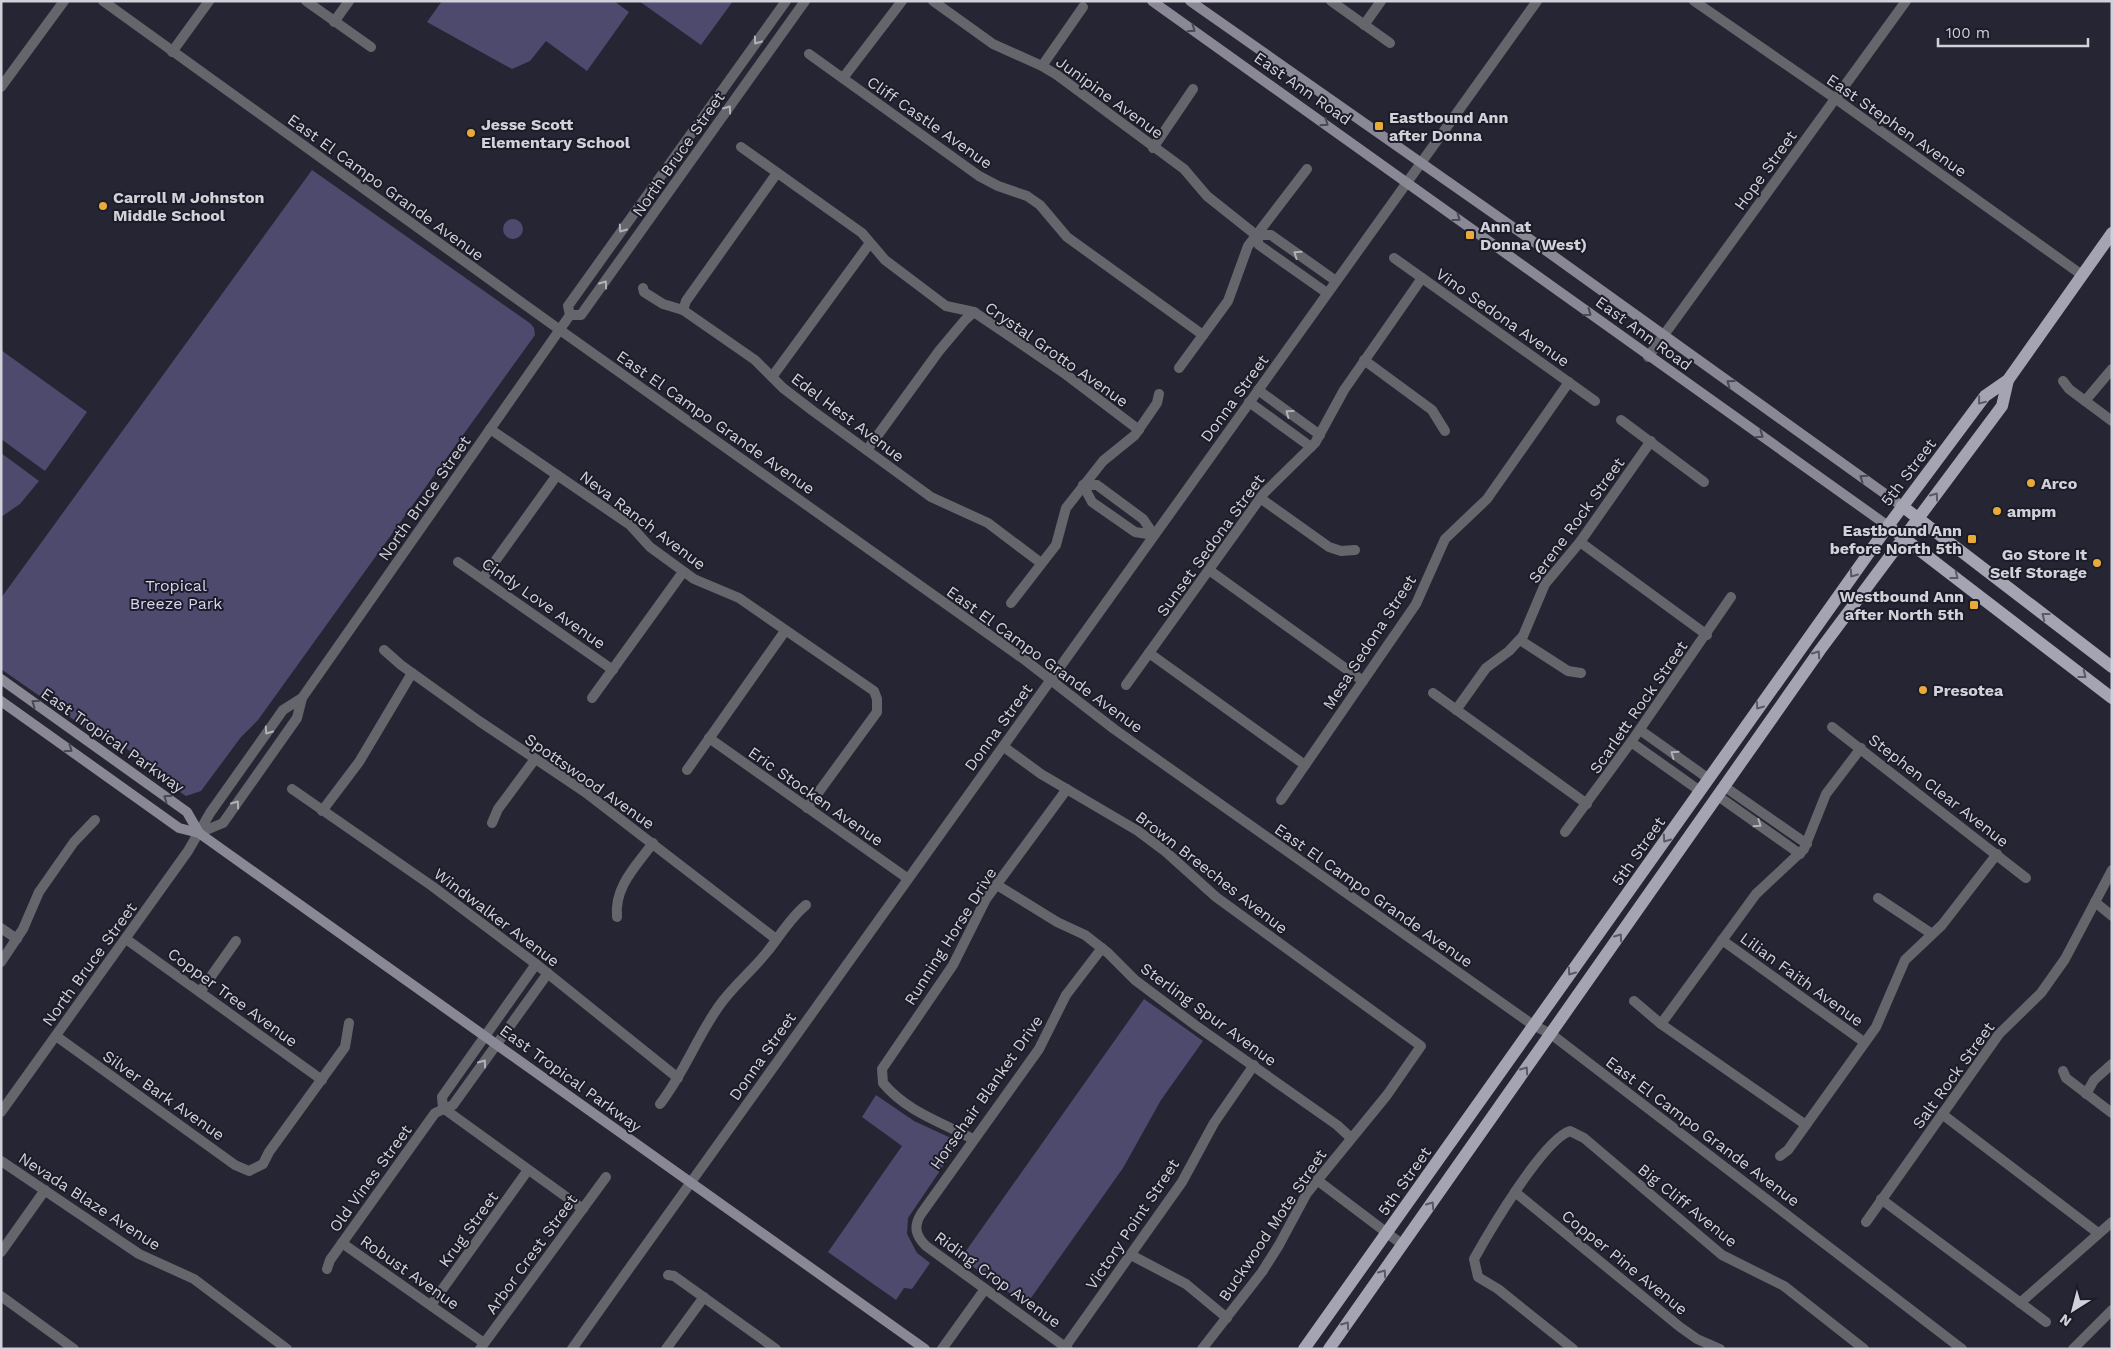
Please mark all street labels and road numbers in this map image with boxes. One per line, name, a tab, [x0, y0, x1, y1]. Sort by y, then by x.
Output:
street label: East Ann Road	[1251, 48, 1355, 129]
street label: Junipine Avenue	[1052, 52, 1167, 143]
street label: East Stephen Avenue	[1823, 70, 1970, 181]
street label: Cliff Castle Avenue	[864, 72, 996, 173]
street label: North Bruce Street	[628, 88, 729, 220]
street label: East El Campo Grande Avenue	[284, 110, 487, 265]
street label: Hope Street	[1730, 126, 1801, 214]
street label: Vino Sedona Avenue	[1432, 264, 1573, 371]
street label: East Ann Road	[1592, 292, 1695, 375]
street label: Crystal Grotto Avenue	[982, 298, 1132, 411]
street label: East El Campo Grande Avenue	[613, 346, 819, 498]
street label: Donna Street	[1196, 351, 1273, 446]
street label: Edel Hest Avenue	[788, 369, 908, 466]
street label: North Bruce Street	[374, 432, 475, 564]
street label: 5th Street	[1877, 435, 1940, 510]
street label: Serene Rock Street	[1524, 453, 1629, 587]
street label: Neva Ranch Avenue	[576, 467, 709, 574]
street label: Sunset Sedona Street	[1152, 470, 1268, 620]
street label: Cindy Love Avenue	[478, 554, 609, 653]
street label: Mesa Sedona Street	[1319, 571, 1420, 713]
street label: East El Campo Grande Avenue	[943, 582, 1146, 737]
street label: Scarlett Rock Street	[1585, 637, 1692, 777]
street label: Donna Street	[960, 680, 1037, 775]
street label: East Tropical Parkway	[37, 684, 189, 797]
street label: Spottswood Avenue	[521, 730, 658, 833]
street label: Stephen Clear Avenue	[1865, 730, 2012, 851]
street label: Eric Stocken Avenue	[745, 743, 887, 850]
street label: Brown Breeches Avenue	[1132, 807, 1292, 938]
street label: 5th Street	[1608, 813, 1669, 889]
street label: East El Campo Grande Avenue	[1271, 819, 1477, 971]
street label: Windwalker Avenue	[430, 864, 563, 971]
street label: Running Horse Drive	[900, 864, 1001, 1009]
street label: North Bruce Street	[38, 899, 141, 1030]
street label: Lilian Faith Avenue	[1736, 928, 1867, 1030]
street label: Copper Tree Avenue	[164, 944, 301, 1051]
street label: Sterling Spur Avenue	[1137, 959, 1280, 1070]
street label: Donna Street	[725, 1008, 800, 1104]
street label: Horsehair Blanket Drive	[926, 1012, 1047, 1173]
street label: Salt Rock Street	[1908, 1018, 1999, 1132]
street label: East Tropical Parkway	[496, 1021, 646, 1137]
street label: Silver Bark Avenue	[99, 1046, 228, 1145]
street label: East El Campo Grande Avenue	[1602, 1052, 1803, 1211]
street label: Old Vines Street	[325, 1121, 416, 1236]
street label: 5th Street	[1374, 1143, 1435, 1219]
street label: Buckwood Mote Street	[1215, 1146, 1330, 1305]
street label: Nevada Blaze Avenue	[15, 1148, 164, 1254]
street label: Victory Point Street	[1082, 1155, 1183, 1293]
street label: Big Cliff Avenue	[1634, 1160, 1741, 1251]
street label: Krug Street	[435, 1187, 502, 1271]
street label: Arbor Crest Street	[482, 1190, 581, 1318]
street label: Copper Pine Avenue	[1558, 1206, 1691, 1319]
street label: Riding Crop Avenue	[931, 1227, 1064, 1332]
street label: Robust Avenue	[357, 1231, 463, 1314]

